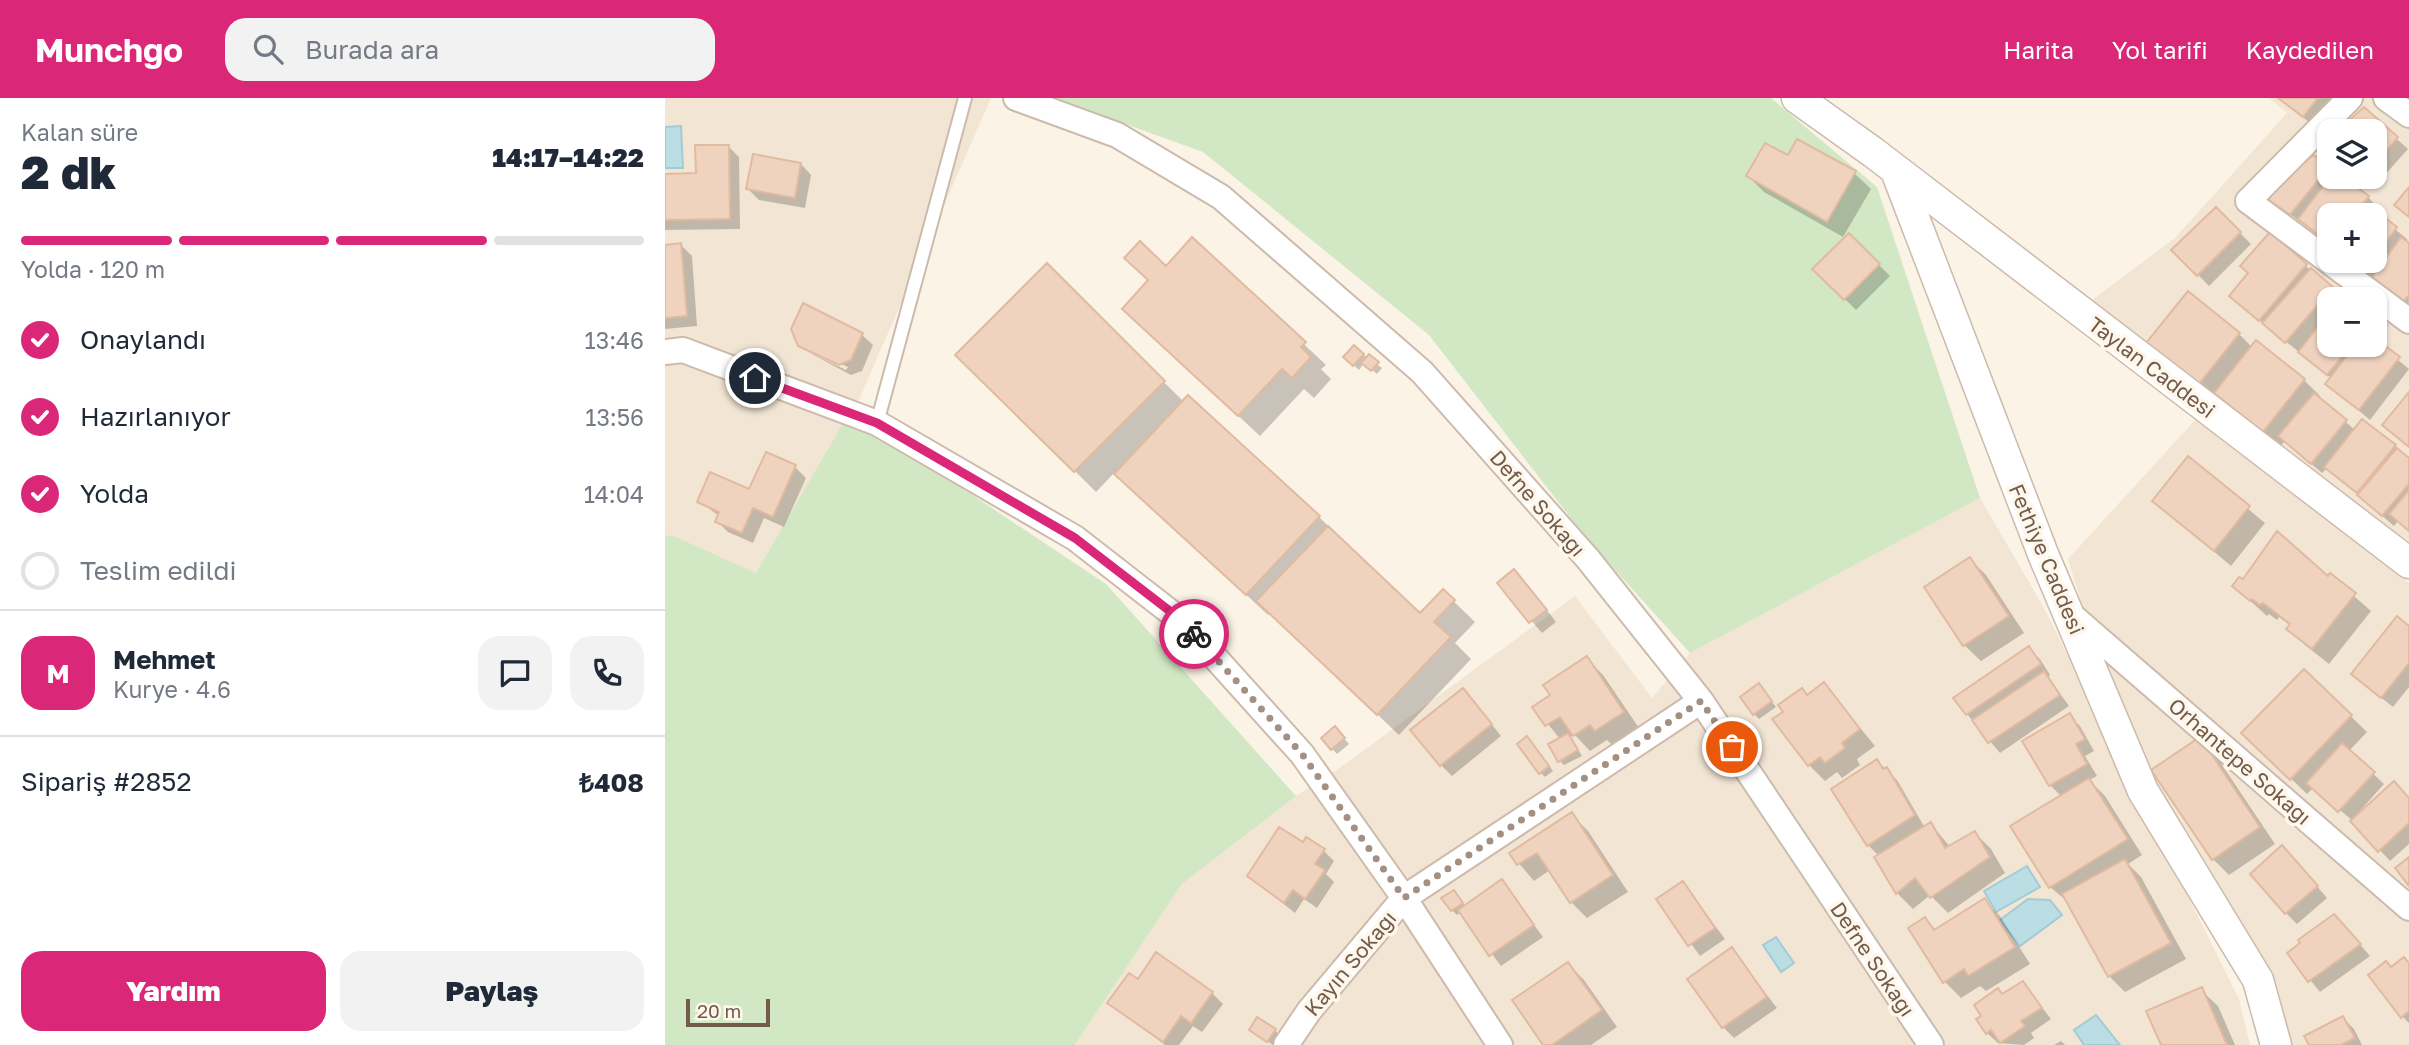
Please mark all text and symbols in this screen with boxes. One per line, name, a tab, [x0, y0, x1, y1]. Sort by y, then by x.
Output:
search box	[225, 18, 715, 81]
text: Munchgo	[35, 30, 183, 69]
icon: search	[249, 30, 287, 68]
text: Burada ara	[305, 34, 439, 65]
text: Harita	[2003, 35, 2074, 64]
text: Yol tarifi	[2112, 35, 2208, 64]
text: Kaydedilen	[2246, 35, 2374, 64]
text: Kalan süre	[21, 118, 138, 146]
map controls	[2317, 119, 2387, 357]
button: layers	[2317, 119, 2387, 189]
text: 14:17–14:22	[492, 142, 644, 173]
text: 2 dk	[21, 144, 116, 199]
button: +	[2317, 203, 2387, 273]
text: Yolda · 120 m	[21, 255, 165, 283]
button: −	[2317, 287, 2387, 357]
street label: Taylan Caddesi	[2083, 311, 2221, 423]
icon: check	[21, 321, 59, 359]
text: Onaylandı	[80, 324, 206, 355]
text: 13:46	[585, 326, 644, 354]
pin	[725, 348, 785, 408]
icon: home	[736, 359, 774, 397]
icon: check	[21, 398, 59, 436]
text: Hazırlanıyor	[80, 401, 231, 432]
text: 13:56	[585, 403, 644, 431]
street label: Defne Sokağı	[1485, 444, 1591, 562]
icon: check	[21, 475, 59, 513]
text: Yolda	[80, 478, 149, 509]
text: 14:04	[584, 480, 644, 508]
street label: Fethiye Caddesi	[2004, 480, 2090, 638]
text: Teslim edildi	[80, 555, 237, 586]
courier	[1159, 599, 1229, 669]
icon: bike	[1175, 615, 1213, 653]
button: chat	[478, 636, 552, 710]
button: phone	[570, 636, 644, 710]
text: Mehmet	[113, 644, 216, 675]
text: M	[46, 658, 70, 689]
text: Kurye · 4.6	[113, 675, 231, 703]
street label: Orhantepe Sokağı	[2163, 692, 2317, 830]
pin	[1702, 717, 1762, 777]
icon: bag	[1713, 728, 1751, 766]
text: Sipariş #2852	[21, 766, 191, 797]
text: ₺408	[579, 767, 644, 798]
street label: Defne Sokağı	[1825, 897, 1921, 1021]
street label: Kayın Sokağı	[1298, 905, 1402, 1021]
button: Yardım	[21, 951, 326, 1031]
button: Paylaş	[340, 951, 644, 1031]
scale bar	[686, 996, 770, 1028]
text: 20 m	[697, 999, 741, 1022]

